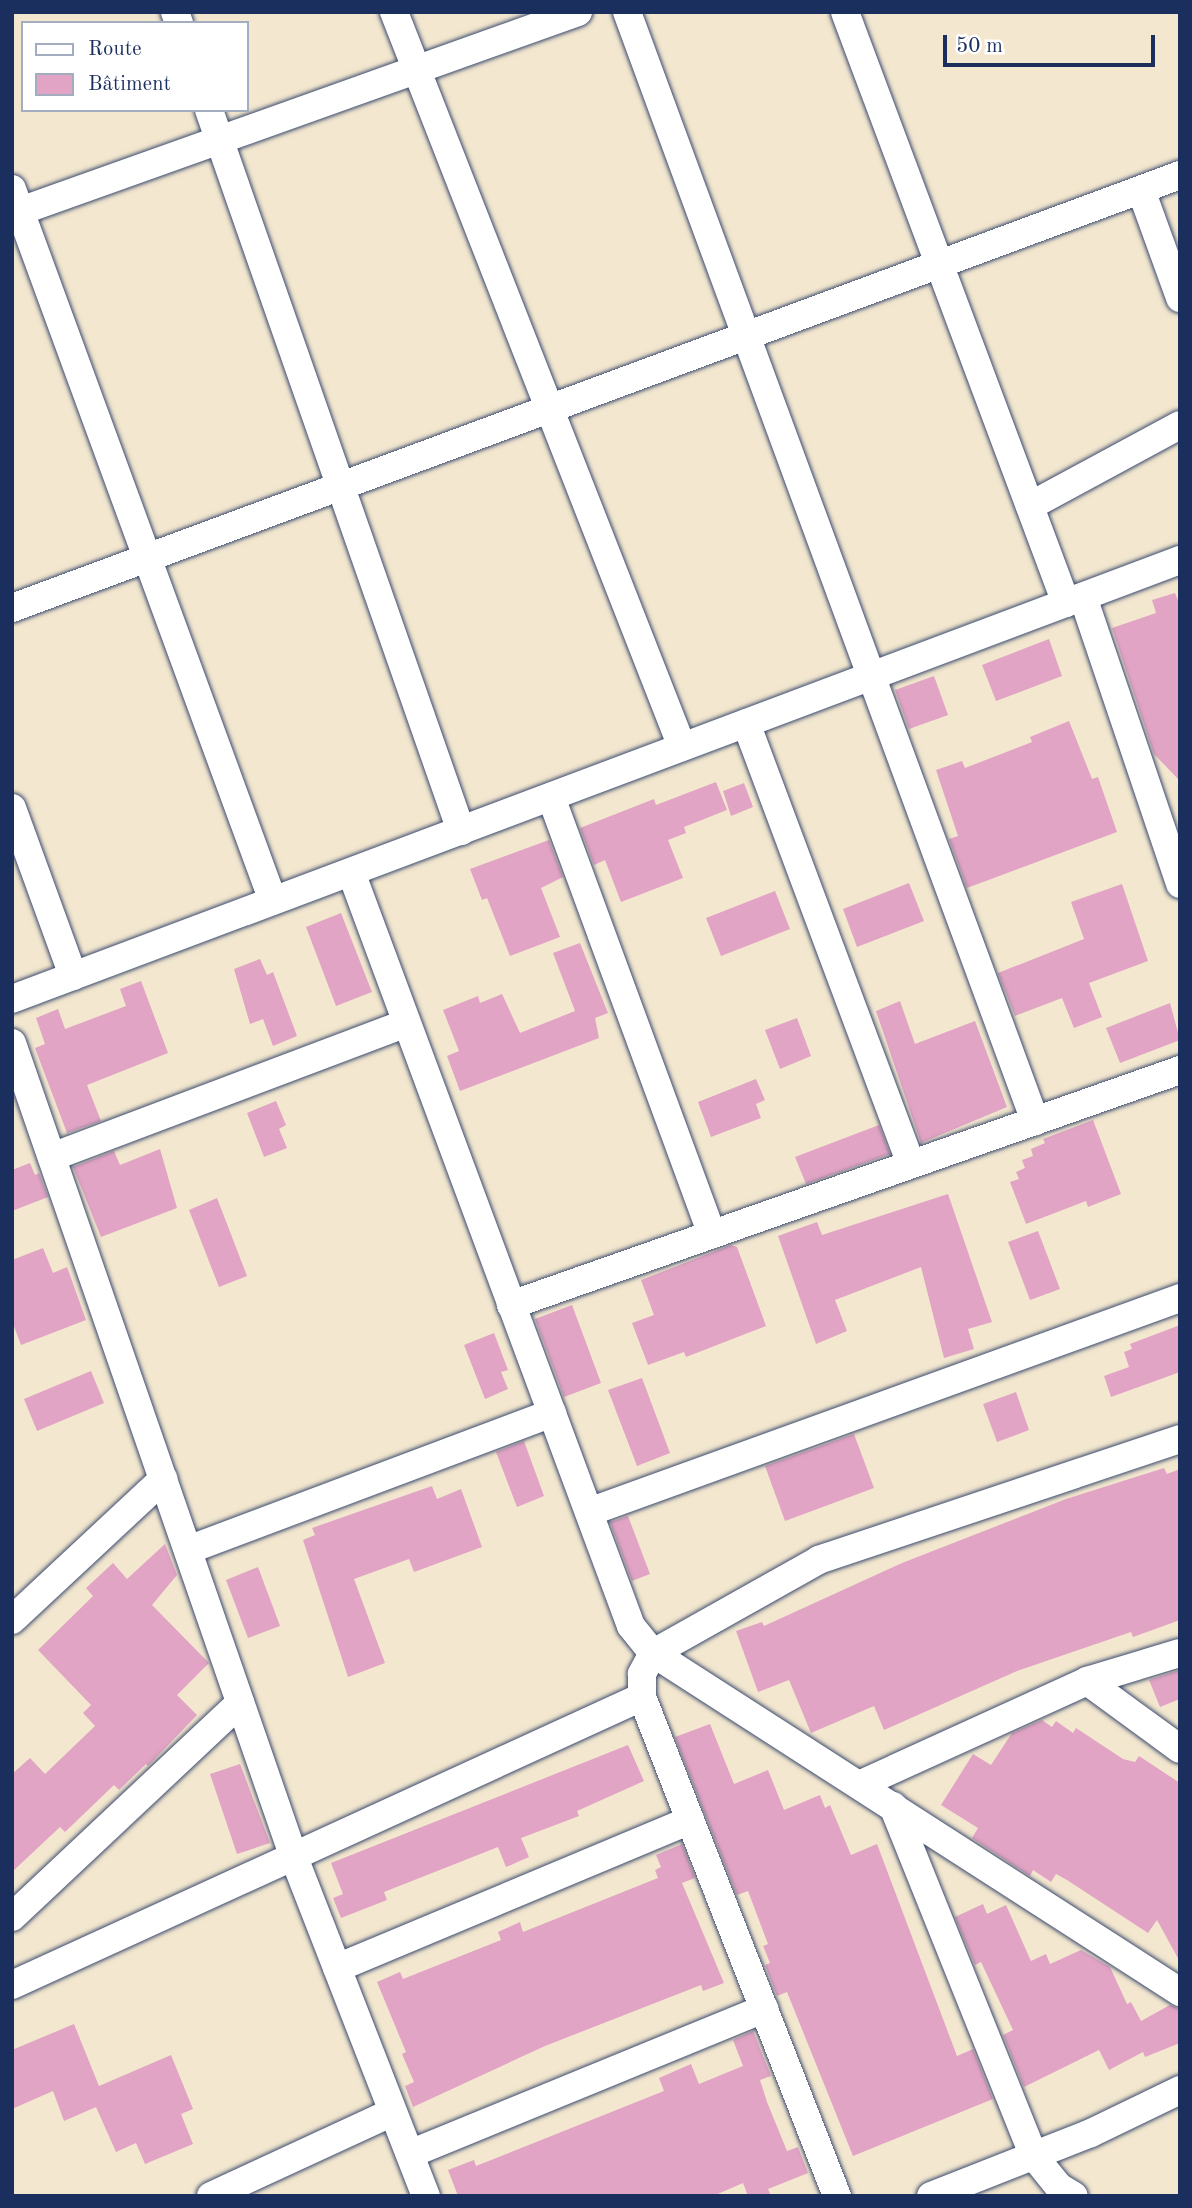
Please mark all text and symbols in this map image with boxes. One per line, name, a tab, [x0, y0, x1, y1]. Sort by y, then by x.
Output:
legend	[21, 21, 248, 112]
scale bar	[947, 21, 1159, 65]
text: 50 m	[956, 36, 1003, 57]
text: Route	[88, 39, 142, 60]
text: Bâtiment	[88, 74, 171, 95]

